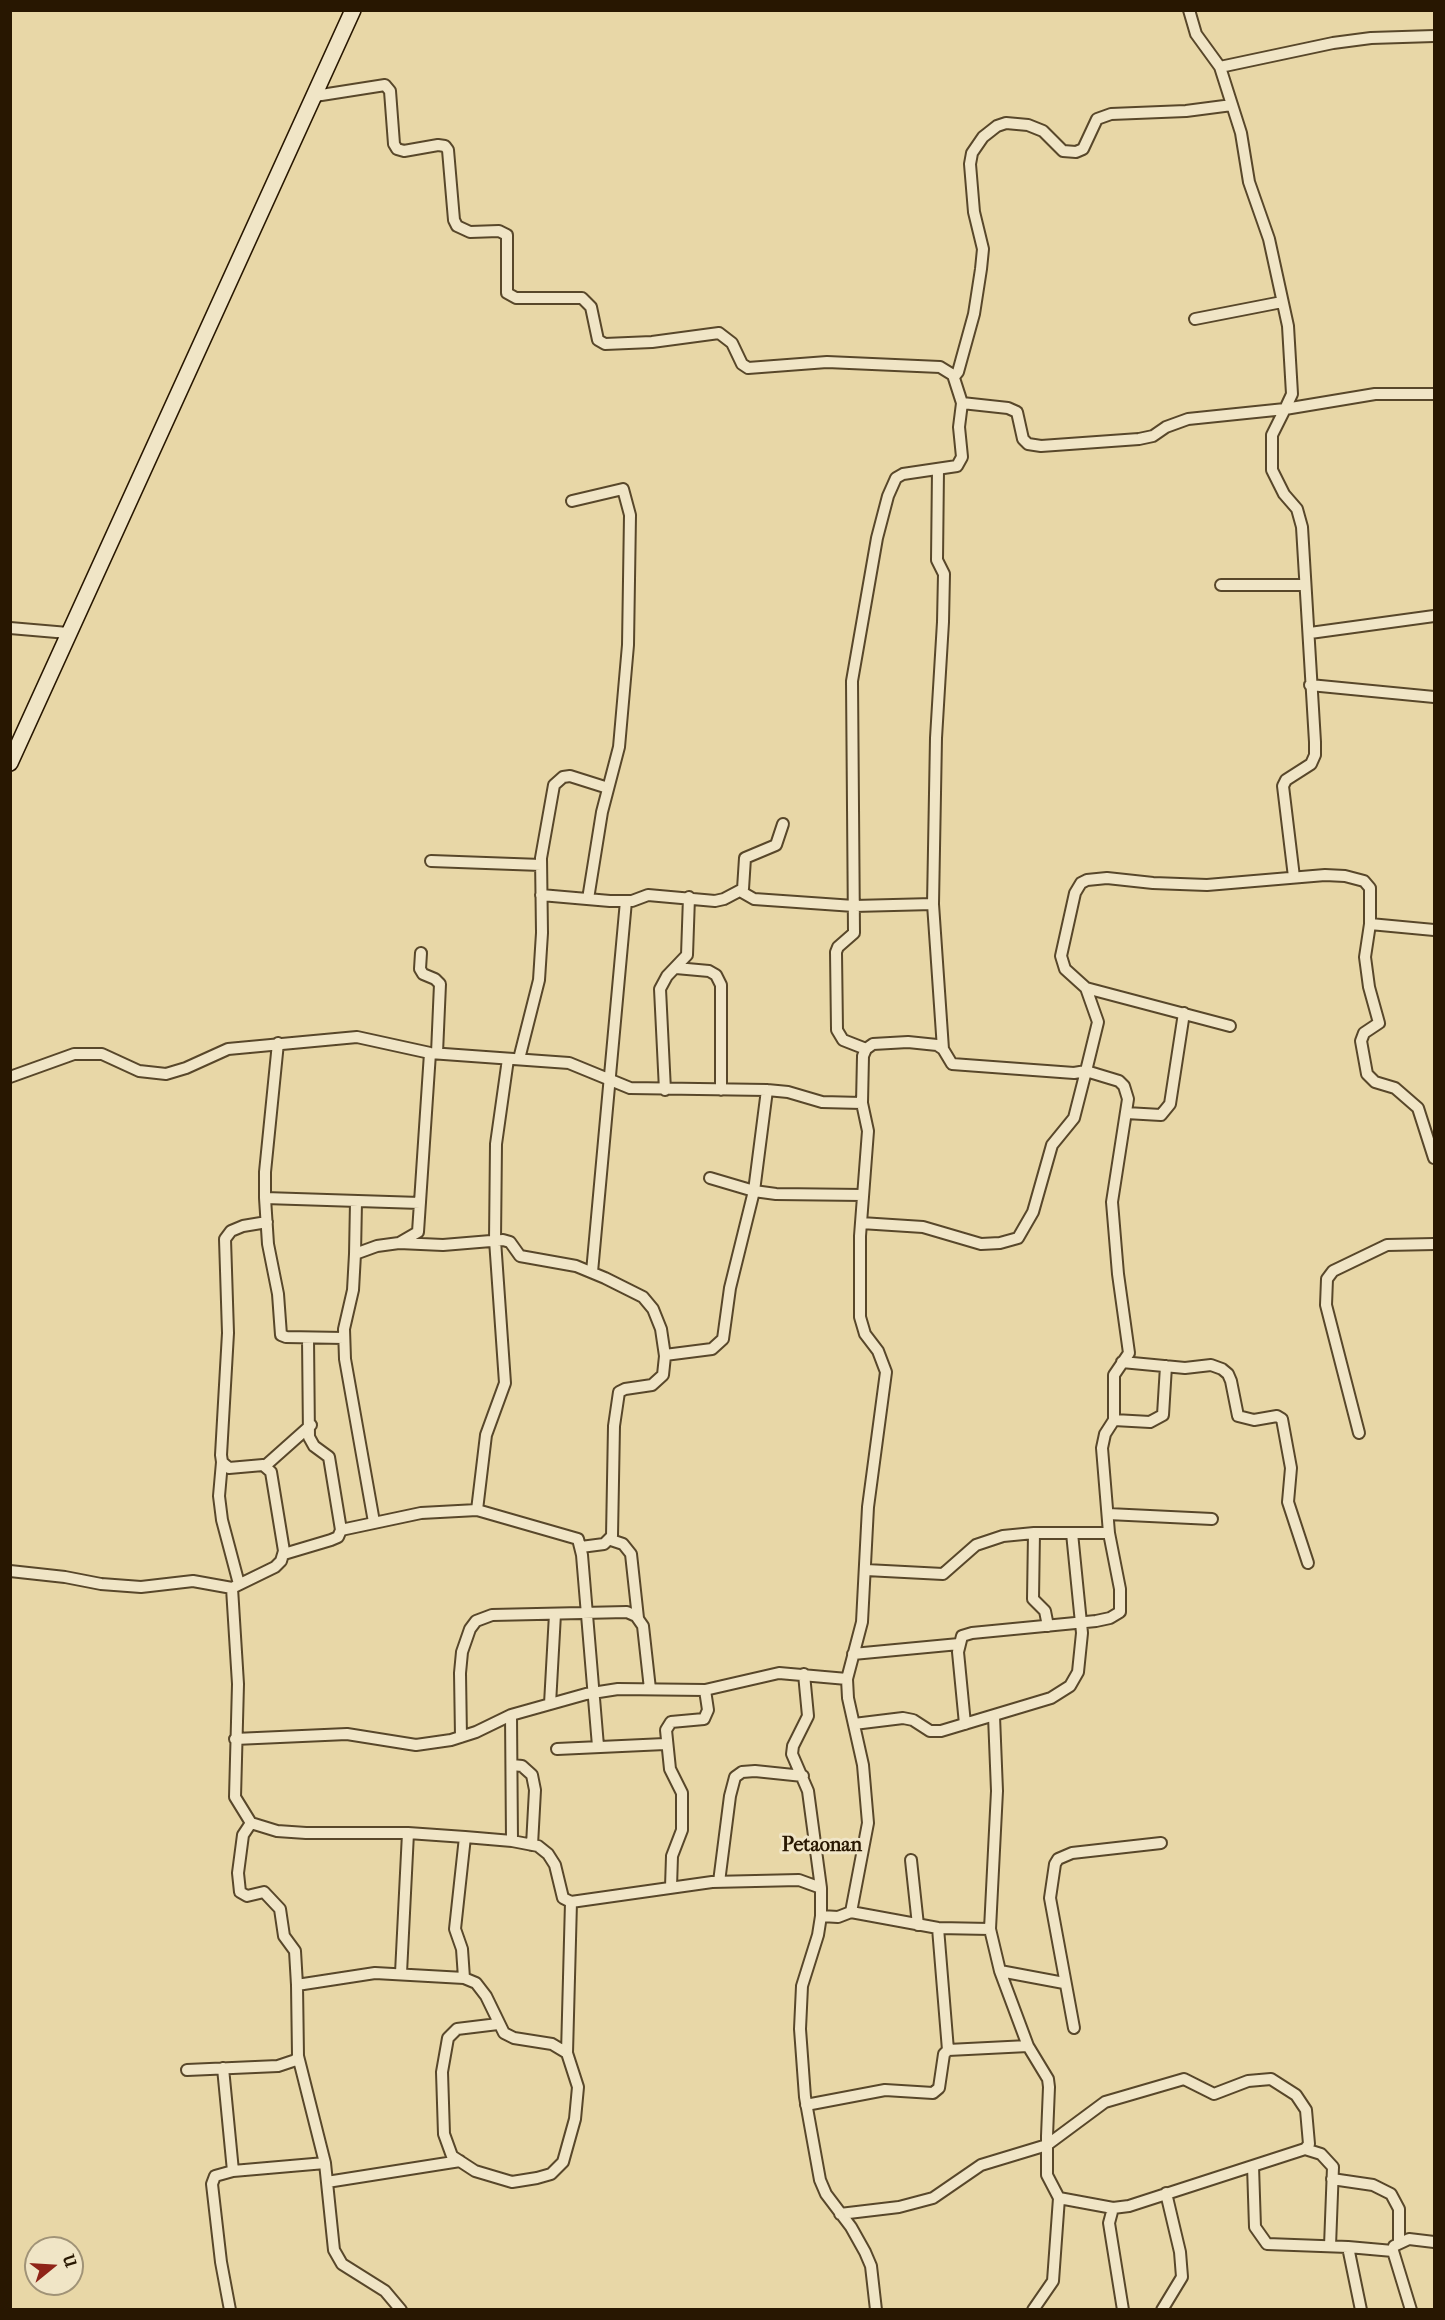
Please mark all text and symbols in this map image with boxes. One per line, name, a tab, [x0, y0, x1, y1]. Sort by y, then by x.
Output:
district label: Petaonan	[782, 1834, 862, 1858]
north arrow	[24, 2236, 84, 2296]
text: U	[59, 2252, 81, 2270]

